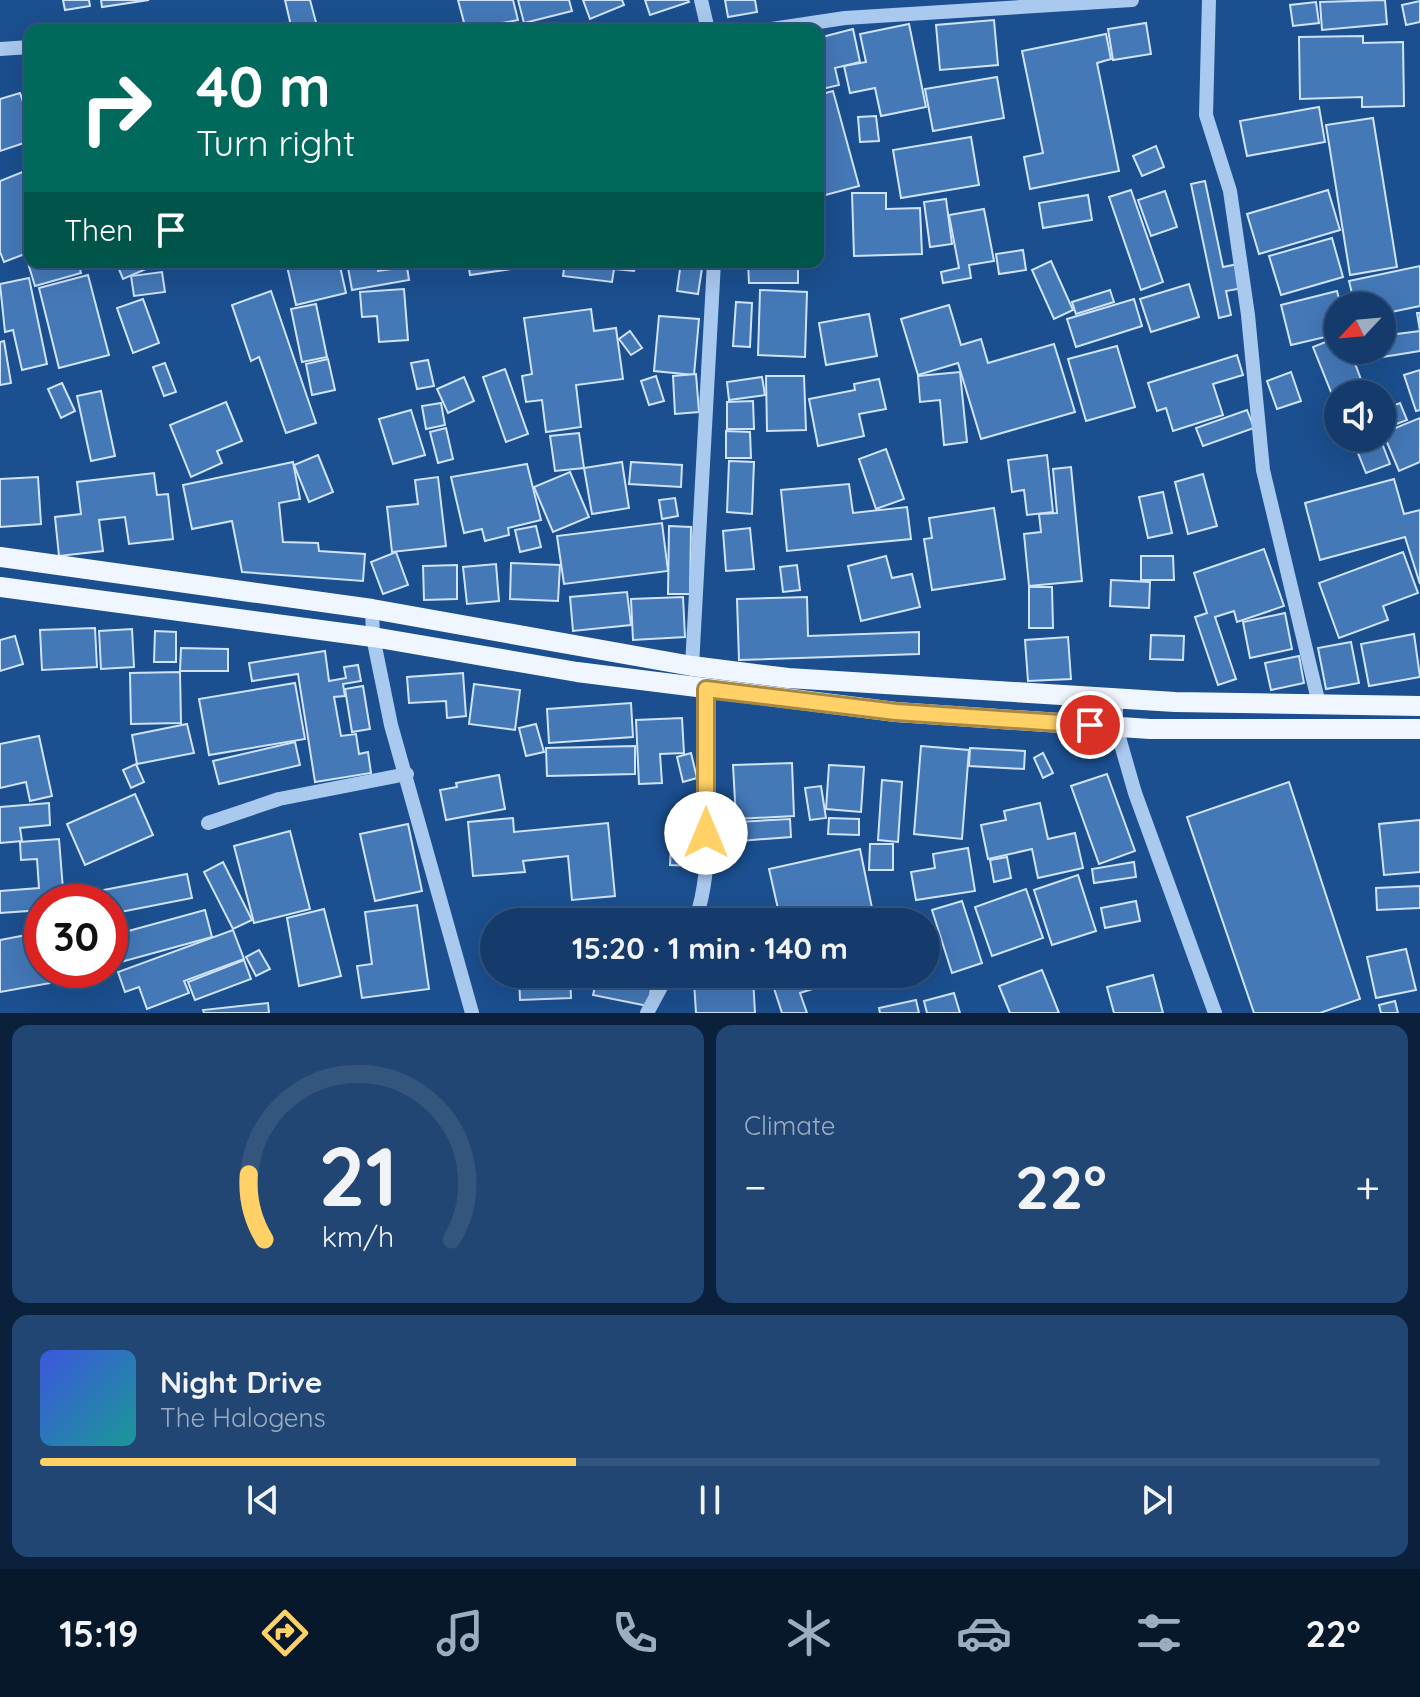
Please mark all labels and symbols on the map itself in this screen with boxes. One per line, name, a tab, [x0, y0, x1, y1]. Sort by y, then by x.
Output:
north arrow	[1324, 292, 1396, 364]
pin	[1056, 691, 1124, 759]
position arrow	[664, 791, 748, 875]
speed limit sign: 30	[24, 884, 128, 988]

